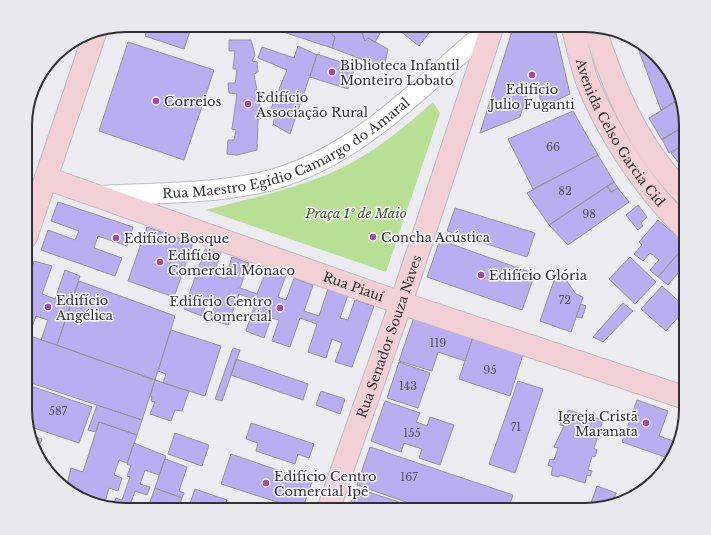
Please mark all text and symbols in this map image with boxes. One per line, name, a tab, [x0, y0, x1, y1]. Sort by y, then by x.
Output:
street label: Avenida Celso Garcia Cid	[572, 56, 669, 210]
place label: Biblioteca Infantil Monteiro Lobato	[340, 57, 460, 89]
marker: Biblioteca Infantil Monteiro Lobato	[327, 67, 337, 77]
marker: Edifício Julio Fuganti	[527, 70, 537, 80]
place label: Edifício Julio Fuganti	[487, 81, 575, 113]
place label: Edifício Associação Rural	[255, 89, 368, 121]
place label: Correios	[164, 93, 222, 110]
street label: Rua Maestro Egídio Camargo do Amaral	[162, 94, 413, 202]
marker: Correios	[151, 96, 161, 106]
marker: Edifício Associação Rural	[243, 99, 253, 109]
house number: 66	[546, 140, 560, 154]
house number: 82	[558, 184, 572, 198]
park label: Praça 1º de Maio	[304, 205, 407, 222]
house number: 98	[582, 207, 596, 221]
place label: Concha Acústica	[381, 229, 491, 246]
place label: Edifício Bosque	[124, 230, 229, 247]
marker: Concha Acústica	[368, 232, 378, 242]
marker: Edifício Bosque	[111, 233, 121, 243]
place label: Edifício Comercial Mônaco	[168, 247, 295, 279]
street label: Rua Senador Souza Naves	[353, 253, 425, 420]
marker: Edifício Comercial Mônaco	[155, 257, 165, 267]
place label: Edifício Glória	[489, 267, 588, 284]
street label: Rua Piauí	[321, 268, 387, 305]
marker: Edifício Glória	[476, 270, 486, 280]
place label: Edifício Angélica	[55, 292, 114, 324]
place label: Edifício Centro Comercial	[170, 293, 272, 325]
house number: 72	[559, 293, 571, 307]
marker: Edifício Angélica	[43, 302, 53, 312]
marker: Edifício Centro Comercial	[275, 303, 285, 313]
house number: 119	[430, 336, 446, 350]
house number: 95	[483, 363, 497, 377]
house number: 143	[399, 379, 417, 393]
house number: 587	[49, 404, 68, 418]
place label: Igreja Cristã Maranata	[558, 408, 639, 440]
marker: Igreja Cristã Maranata	[641, 418, 651, 428]
house number: 71	[511, 420, 521, 434]
house number: 155	[403, 426, 421, 440]
place label: Edifício Centro Comercial Ipê	[274, 468, 376, 500]
house number: 167	[400, 470, 418, 484]
marker: Edifício Centro Comercial Ipê	[261, 478, 271, 488]

